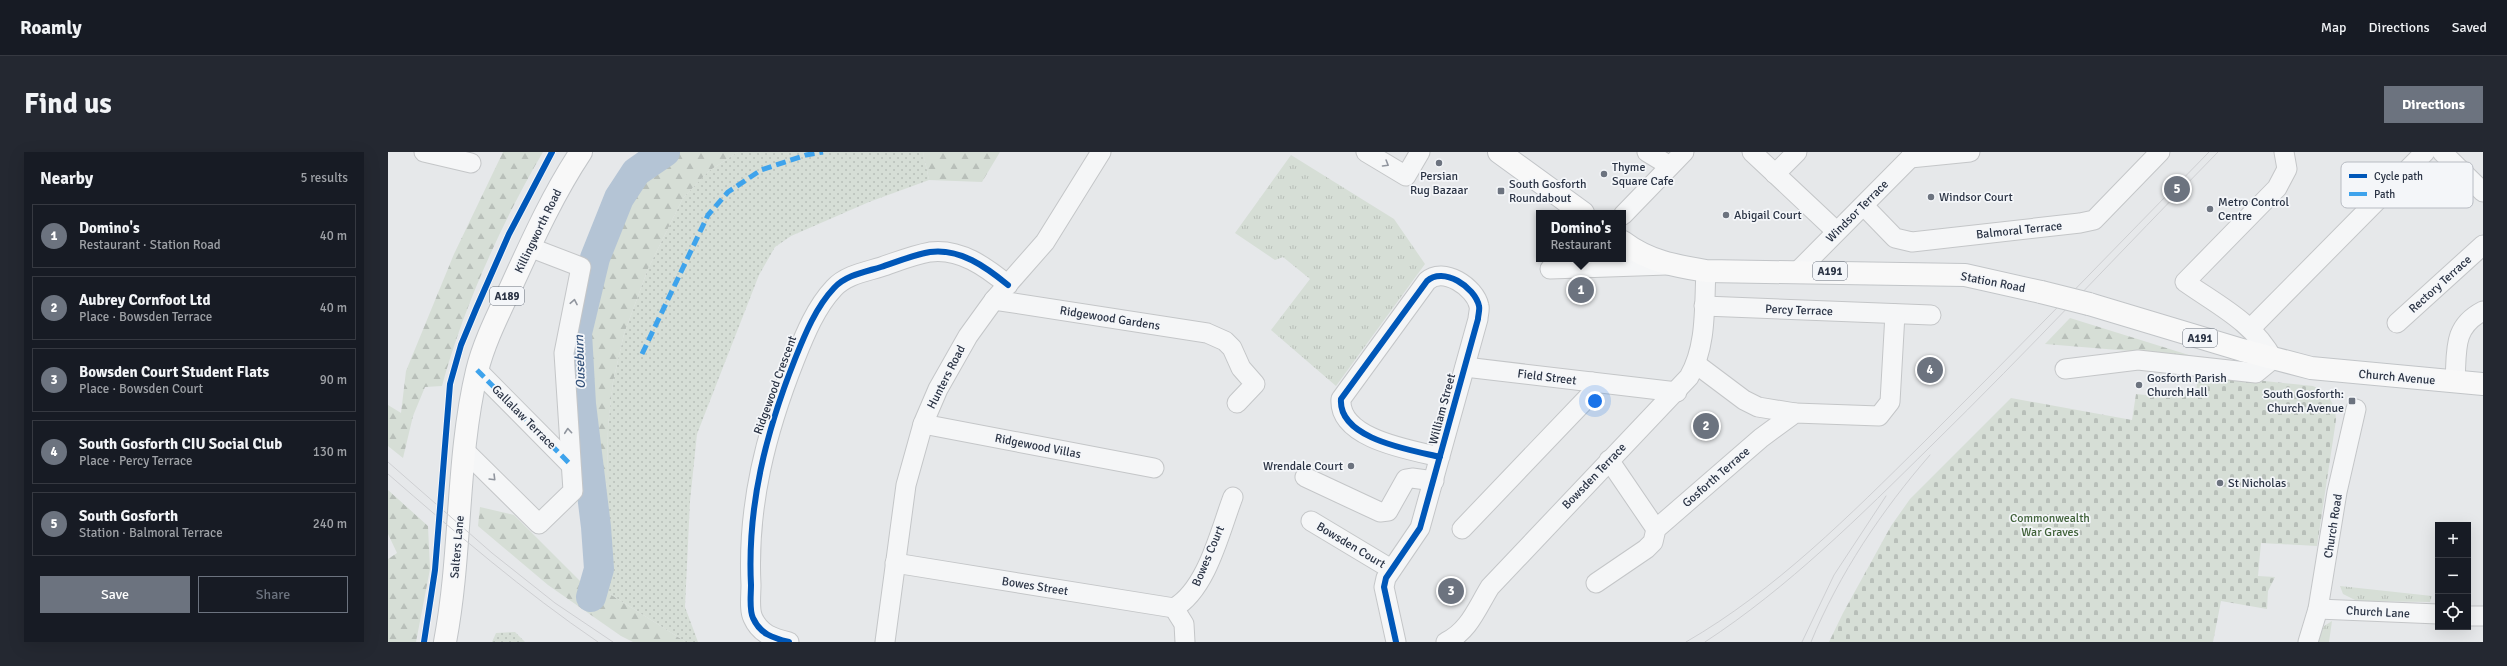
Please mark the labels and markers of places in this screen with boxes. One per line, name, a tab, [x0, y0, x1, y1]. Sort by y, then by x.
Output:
marker: Persian Rug Bazaar	[1434, 158, 1444, 168]
place label: Thyme Square Cafe	[1612, 160, 1674, 189]
place label: Persian Rug Bazaar	[1410, 169, 1468, 198]
marker: Thyme Square Cafe	[1599, 169, 1609, 179]
pin: 5	[2164, 174, 2190, 204]
place label: South Gosforth Roundabout	[1509, 177, 1587, 206]
marker: South Gosforth Roundabout	[1496, 186, 1506, 196]
place label: Windsor Court	[1939, 190, 2013, 205]
marker: Windsor Court	[1926, 192, 1936, 202]
place label: Metro Control Centre	[2218, 195, 2290, 224]
marker: Metro Control Centre	[2205, 204, 2215, 214]
place label: Abigail Court	[1734, 208, 1802, 223]
marker: Abigail Court	[1721, 210, 1731, 220]
pin: 1	[1568, 275, 1594, 305]
pin: 4	[1917, 355, 1943, 385]
place label: Gosforth Parish Church Hall	[2147, 371, 2227, 400]
marker: Gosforth Parish Church Hall	[2134, 380, 2144, 390]
place label: South Gosforth: Church Avenue	[2263, 387, 2344, 416]
marker: South Gosforth: Church Avenue	[2347, 396, 2357, 406]
pin: 2	[1693, 411, 1719, 441]
place label: Wrendale Court	[1263, 459, 1343, 474]
marker: Wrendale Court	[1346, 461, 1356, 471]
place label: St Nicholas	[2228, 476, 2286, 491]
marker: St Nicholas	[2215, 478, 2225, 488]
pin: 3	[1438, 576, 1464, 606]

